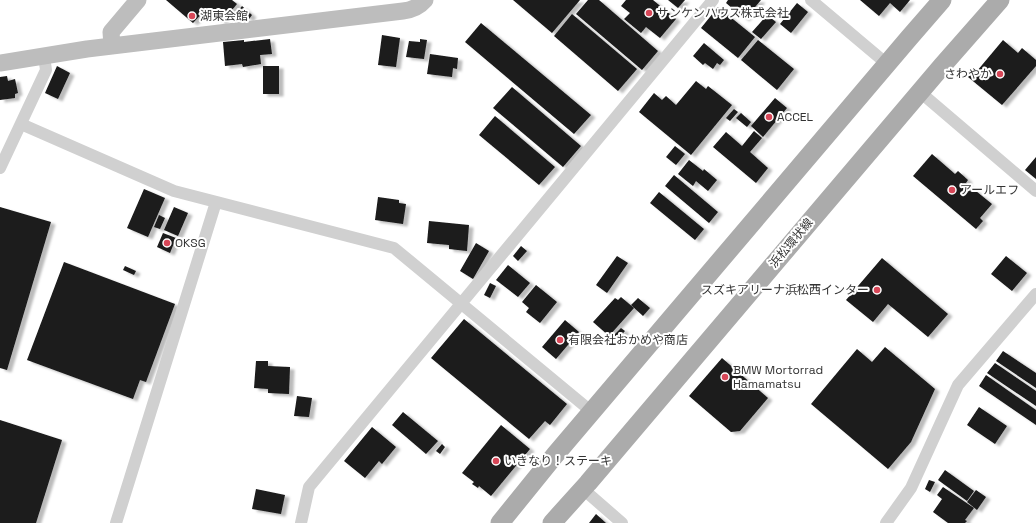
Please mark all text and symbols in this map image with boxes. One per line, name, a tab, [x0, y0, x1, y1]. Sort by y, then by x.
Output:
place label: サンケンハウス株式会社	[657, 5, 789, 21]
place label: 湖東会館	[200, 8, 248, 24]
marker: サンケンハウス株式会社	[644, 8, 654, 18]
marker: 湖東会館	[187, 11, 197, 21]
place label: さわやか	[944, 66, 992, 82]
marker: さわやか	[995, 69, 1005, 79]
place label: ACCEL	[777, 109, 814, 125]
marker: ACCEL	[764, 112, 774, 122]
place label: アールエフ	[960, 182, 1019, 198]
marker: アールエフ	[947, 185, 957, 195]
street label: 浜松環状線	[766, 215, 816, 271]
place label: OKSG	[175, 235, 206, 251]
marker: OKSG	[162, 238, 172, 248]
place label: スズキアリーナ浜松西インター	[701, 282, 869, 298]
marker: スズキアリーナ浜松西インター	[872, 285, 882, 295]
place label: 有限会社おかめや商店	[568, 332, 688, 348]
marker: 有限会社おかめや商店	[555, 335, 565, 345]
place label: BMW Mortorrad Hamamatsu	[733, 362, 823, 392]
marker: BMW Mortorrad Hamamatsu	[720, 372, 730, 382]
place label: いきなり！ステーキ	[504, 453, 612, 469]
marker: いきなり！ステーキ	[491, 456, 501, 466]

